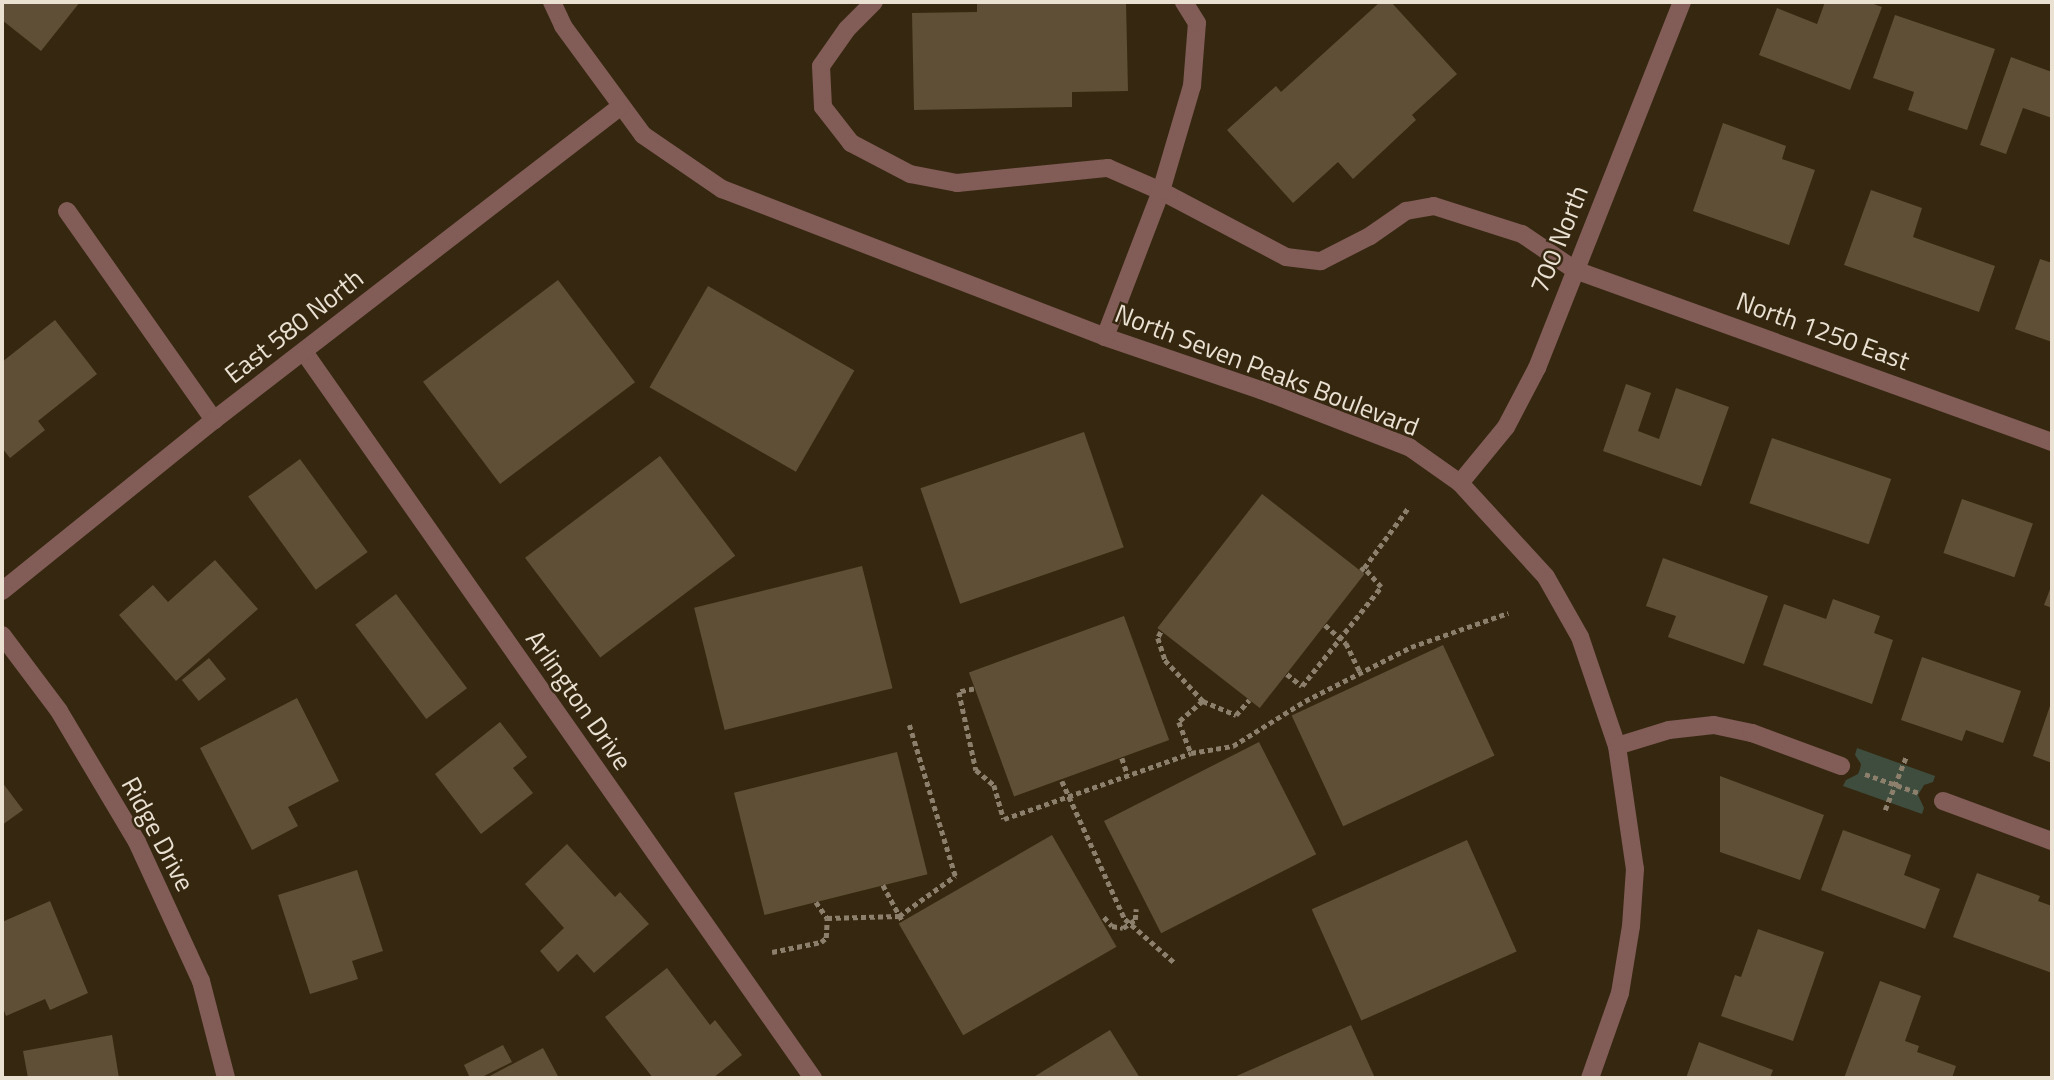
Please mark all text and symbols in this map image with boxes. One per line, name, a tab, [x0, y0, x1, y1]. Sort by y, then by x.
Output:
street label: 700 North	[1523, 181, 1595, 297]
street label: East 580 North	[219, 262, 369, 390]
street label: North 1250 East	[1732, 285, 1914, 377]
street label: North Seven Peaks Boulevard	[1111, 298, 1423, 442]
street label: Arlington Drive	[519, 624, 639, 776]
street label: Ridge Drive	[115, 772, 201, 896]

